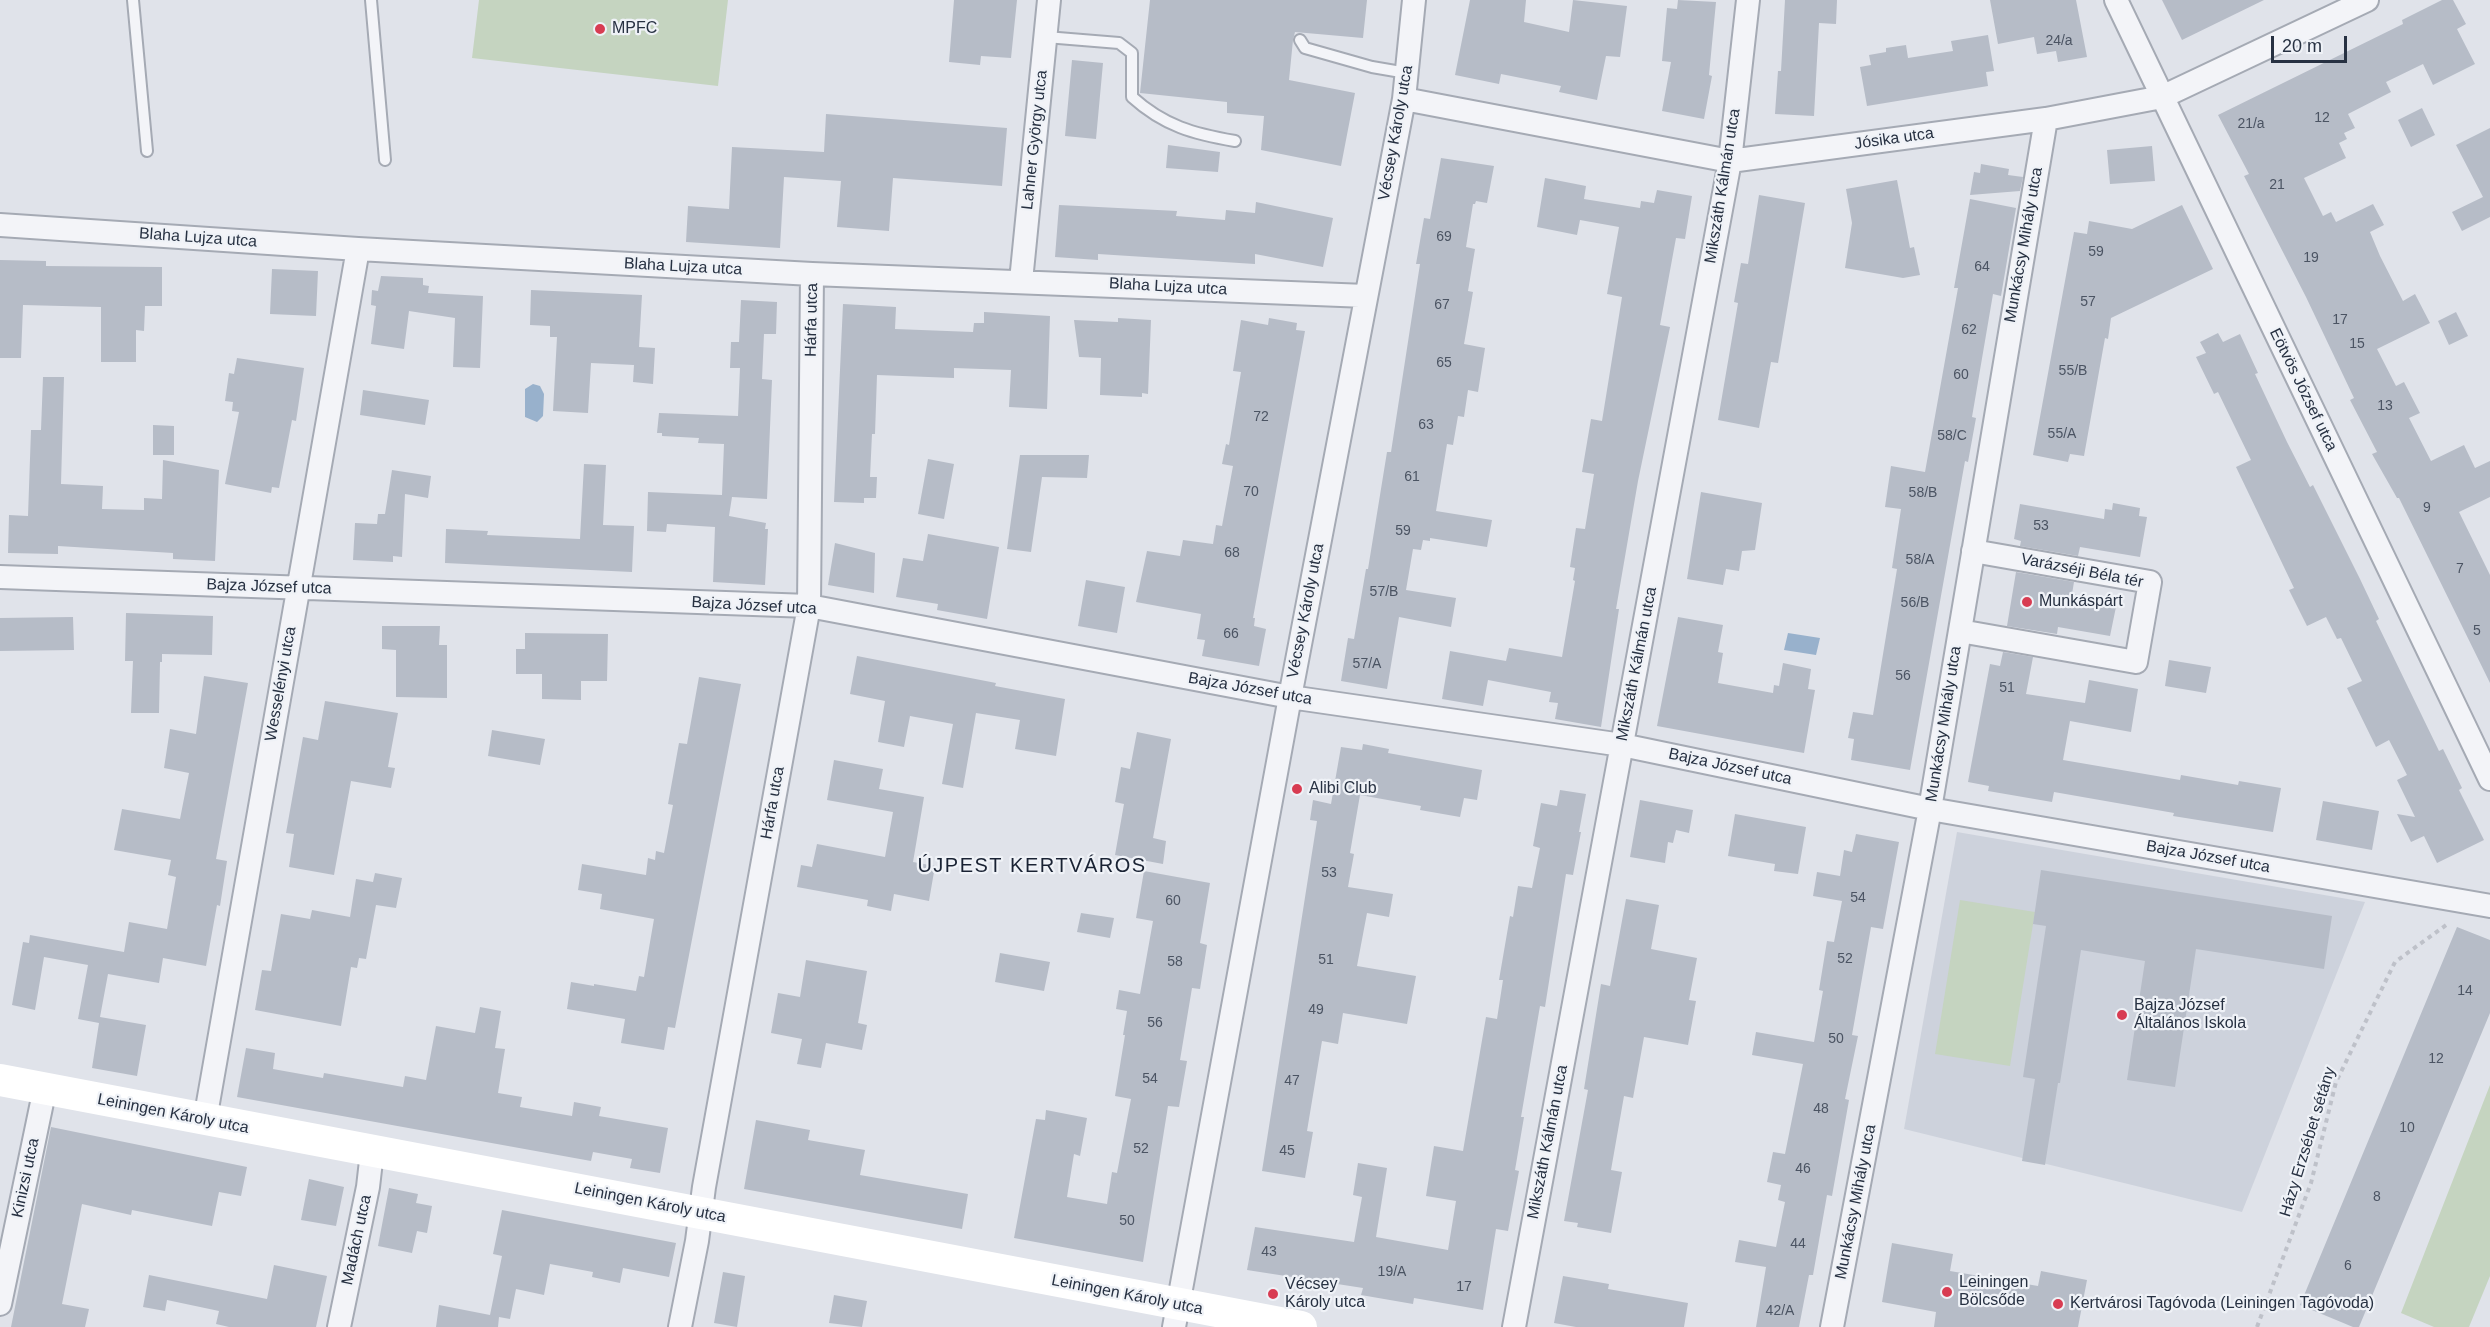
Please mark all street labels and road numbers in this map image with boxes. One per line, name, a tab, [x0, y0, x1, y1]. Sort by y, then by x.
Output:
street label: Vécsey Károly utca	[1375, 64, 1417, 202]
street label: Lahner György utca	[1018, 69, 1052, 211]
street label: Mikszáth Kálmán utca	[1701, 107, 1745, 265]
street label: Jósika utca	[1853, 124, 1935, 154]
street label: Munkácsy Mihály utca	[2001, 166, 2047, 324]
street label: Blaha Lujza utca	[138, 224, 258, 252]
street label: Blaha Lujza utca	[623, 254, 743, 280]
street label: Blaha Lujza utca	[1108, 274, 1228, 300]
street label: Hárfa utca	[802, 283, 822, 357]
street label: Eötvös József utca	[2265, 325, 2341, 455]
street label: Vécsey Károly utca	[1284, 542, 1328, 680]
street label: Varázséji Béla tér	[2019, 550, 2145, 592]
street label: Bajza József utca	[206, 575, 332, 599]
street label: Mikszáth Kálmán utca	[1613, 585, 1661, 743]
street label: Bajza József utca	[691, 593, 817, 619]
street label: Wesselényi utca	[261, 625, 301, 743]
street label: Munkácsy Mihály utca	[1922, 645, 1966, 803]
street label: Bajza József utca	[1187, 669, 1313, 709]
street label: Bajza József utca	[1667, 745, 1793, 789]
street label: Hárfa utca	[757, 765, 789, 841]
street label: Bajza József utca	[2145, 837, 2271, 877]
street label: Mikszáth Kálmán utca	[1524, 1063, 1572, 1221]
street label: Házy Erzsébet sétány	[2276, 1065, 2340, 1219]
street label: Leiningen Károly utca	[96, 1090, 250, 1138]
street label: Munkácsy Mihály utca	[1832, 1123, 1880, 1281]
street label: Kinizsi utca	[8, 1136, 44, 1220]
street label: Leiningen Károly utca	[573, 1179, 727, 1227]
street label: Madách utca	[338, 1193, 376, 1287]
street label: Leiningen Károly utca	[1050, 1271, 1204, 1319]

